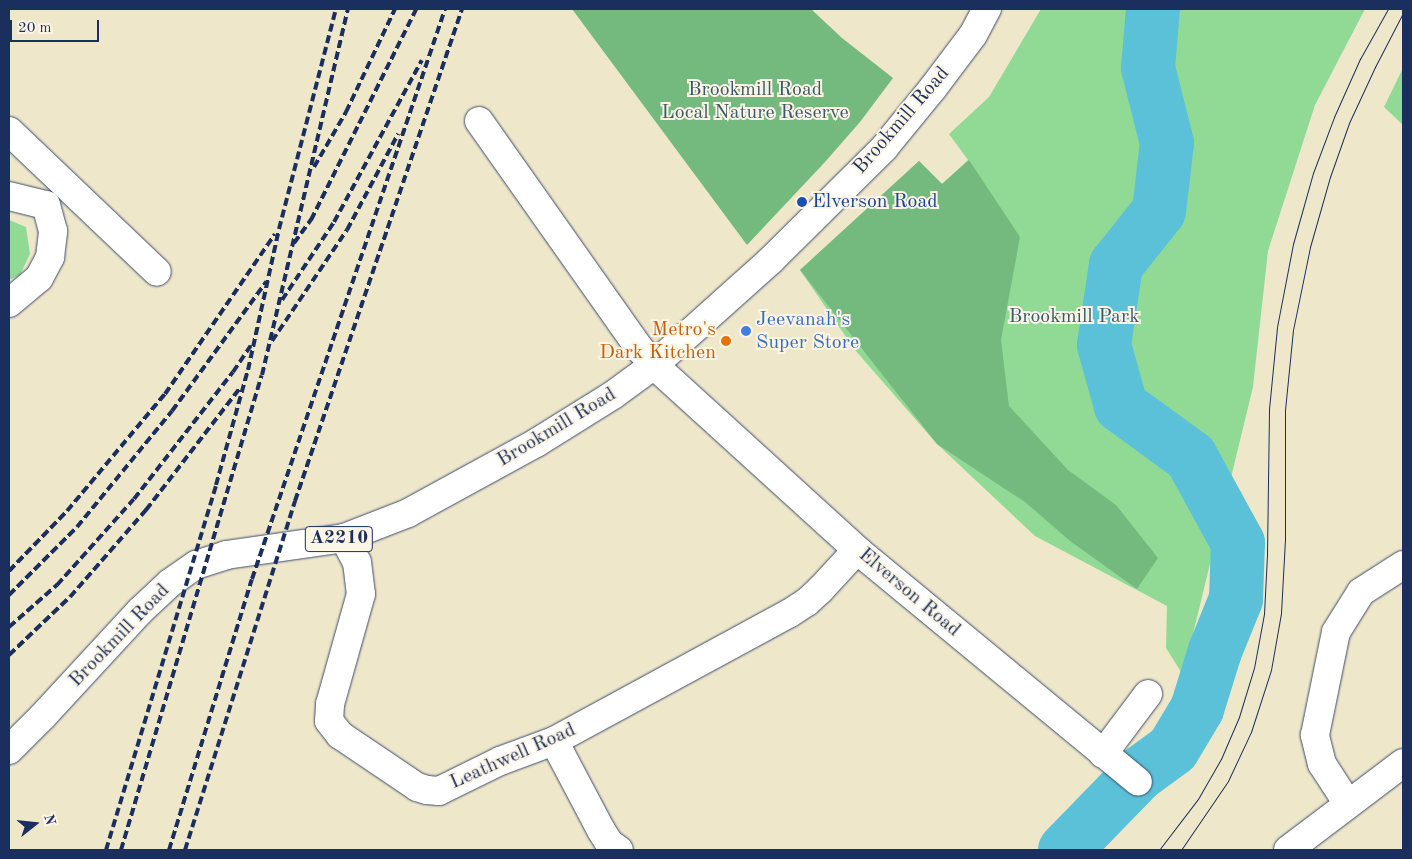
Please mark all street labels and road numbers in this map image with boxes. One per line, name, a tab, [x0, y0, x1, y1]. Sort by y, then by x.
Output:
street label: Brookmill Road	[849, 62, 955, 180]
street label: Brookmill Road	[493, 383, 621, 473]
road number: A2210	[304, 522, 374, 556]
street label: Elverson Road	[853, 543, 965, 643]
street label: Brookmill Road	[65, 579, 175, 693]
street label: Leathwell Road	[446, 719, 580, 795]

